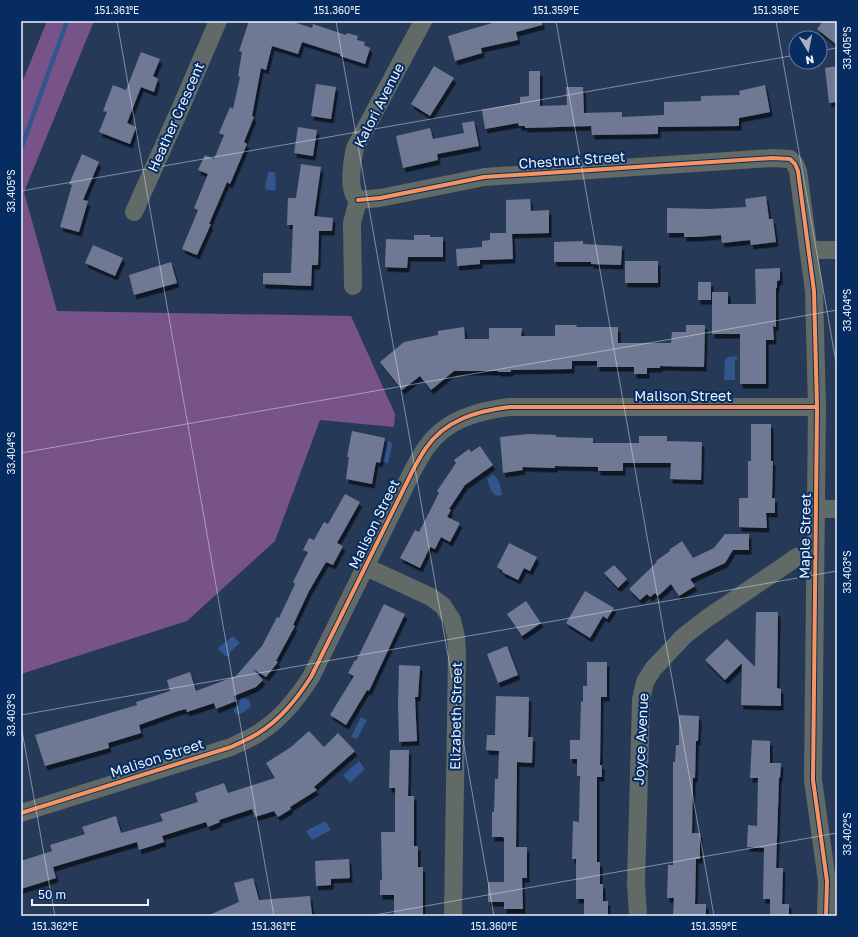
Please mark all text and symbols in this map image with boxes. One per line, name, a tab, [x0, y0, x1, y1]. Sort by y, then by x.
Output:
text: 151.361°E	[95, 4, 139, 16]
text: 151.360°E	[314, 4, 360, 16]
text: 151.359°E	[533, 4, 579, 16]
text: 151.358°E	[753, 4, 799, 16]
text: 33.405°S	[841, 26, 853, 70]
north arrow	[788, 30, 828, 70]
text: N	[805, 53, 815, 67]
street label: Heather Crescent	[144, 59, 207, 174]
street label: Kalori Avenue	[350, 60, 407, 150]
street label: Chestnut Street	[518, 147, 626, 172]
text: 33.405°S	[5, 169, 17, 213]
text: 33.404°S	[841, 289, 853, 331]
street label: Malison Street	[634, 387, 732, 404]
text: 33.404°S	[5, 432, 17, 474]
street label: Malison Street	[345, 476, 403, 571]
street label: Maple Street	[795, 493, 814, 579]
text: 33.403°S	[841, 550, 853, 594]
street label: Elizabeth Street	[446, 662, 465, 770]
text: 33.403°S	[5, 693, 17, 737]
street label: Joyce Avenue	[630, 693, 651, 785]
street label: Malison Street	[108, 734, 206, 781]
text: 33.402°S	[841, 812, 853, 856]
scale bar	[32, 881, 148, 907]
text: 50 m	[38, 887, 66, 902]
text: 151.362°E	[32, 920, 78, 932]
text: 151.361°E	[252, 920, 296, 932]
text: 151.360°E	[471, 920, 517, 932]
text: 151.359°E	[691, 920, 737, 932]

